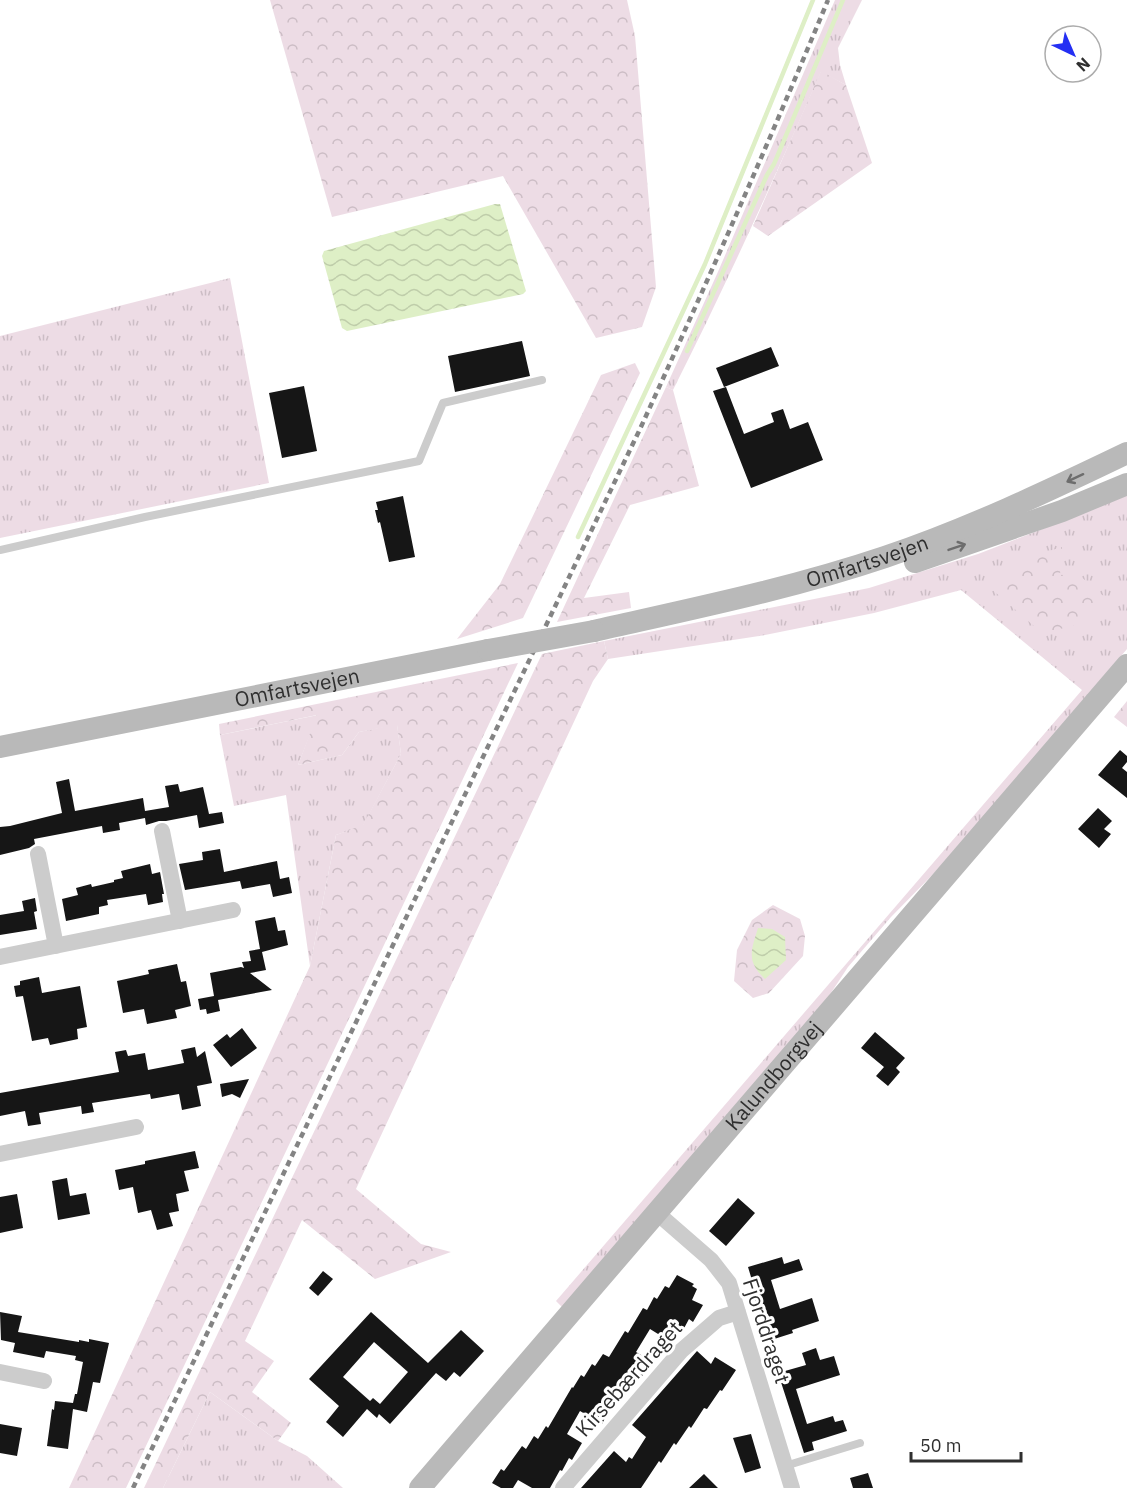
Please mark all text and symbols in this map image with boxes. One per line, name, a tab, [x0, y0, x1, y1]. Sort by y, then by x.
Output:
north arrow	[1043, 24, 1103, 84]
text: N	[1072, 54, 1095, 76]
one-way arrow	[1067, 472, 1085, 484]
street label: Omfartsvejen	[803, 528, 932, 593]
one-way arrow	[947, 541, 966, 552]
street label: Omfartsvejen	[232, 661, 362, 713]
street label: Kalundborgvej	[718, 1015, 828, 1136]
street label: Fjorddraget	[737, 1274, 797, 1387]
street label: Kirsebærdraget	[569, 1314, 688, 1442]
scale bar	[911, 1425, 1020, 1463]
text: 50 m	[920, 1434, 962, 1457]

